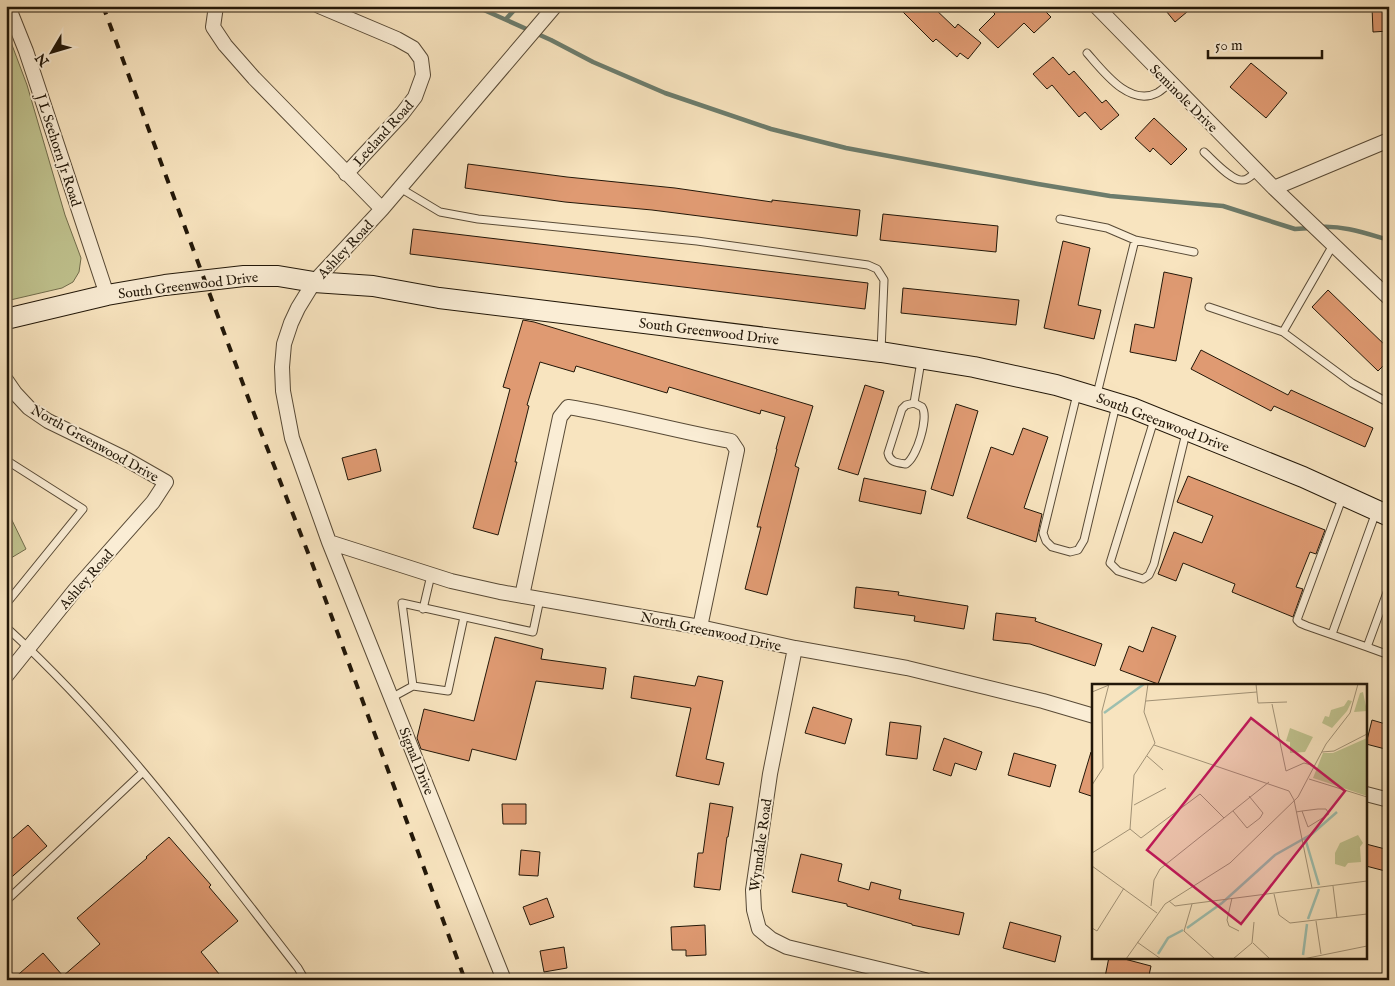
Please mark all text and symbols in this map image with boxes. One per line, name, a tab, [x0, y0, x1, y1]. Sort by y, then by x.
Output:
north arrow	[28, 28, 78, 78]
scale bar	[1208, 28, 1321, 60]
text: 50 m	[1215, 36, 1243, 55]
text: N	[32, 49, 54, 70]
street label: Seminole Drive	[1145, 61, 1222, 137]
street label: J L Seehorn Jr Road	[31, 90, 85, 209]
street label: Leeland Road	[349, 97, 418, 170]
street label: Ashley Road	[313, 216, 378, 283]
street label: South Greenwood Drive	[117, 268, 260, 304]
street label: South Greenwood Drive	[638, 314, 781, 350]
street label: South Greenwood Drive	[1094, 389, 1232, 457]
street label: North Greenwood Drive	[27, 401, 162, 487]
street label: Ashley Road	[55, 546, 118, 614]
street label: North Greenwood Drive	[639, 608, 783, 656]
inset map	[1092, 684, 1368, 958]
street label: Signal Drive	[394, 725, 438, 798]
street label: Wynndale Road	[746, 797, 776, 893]

